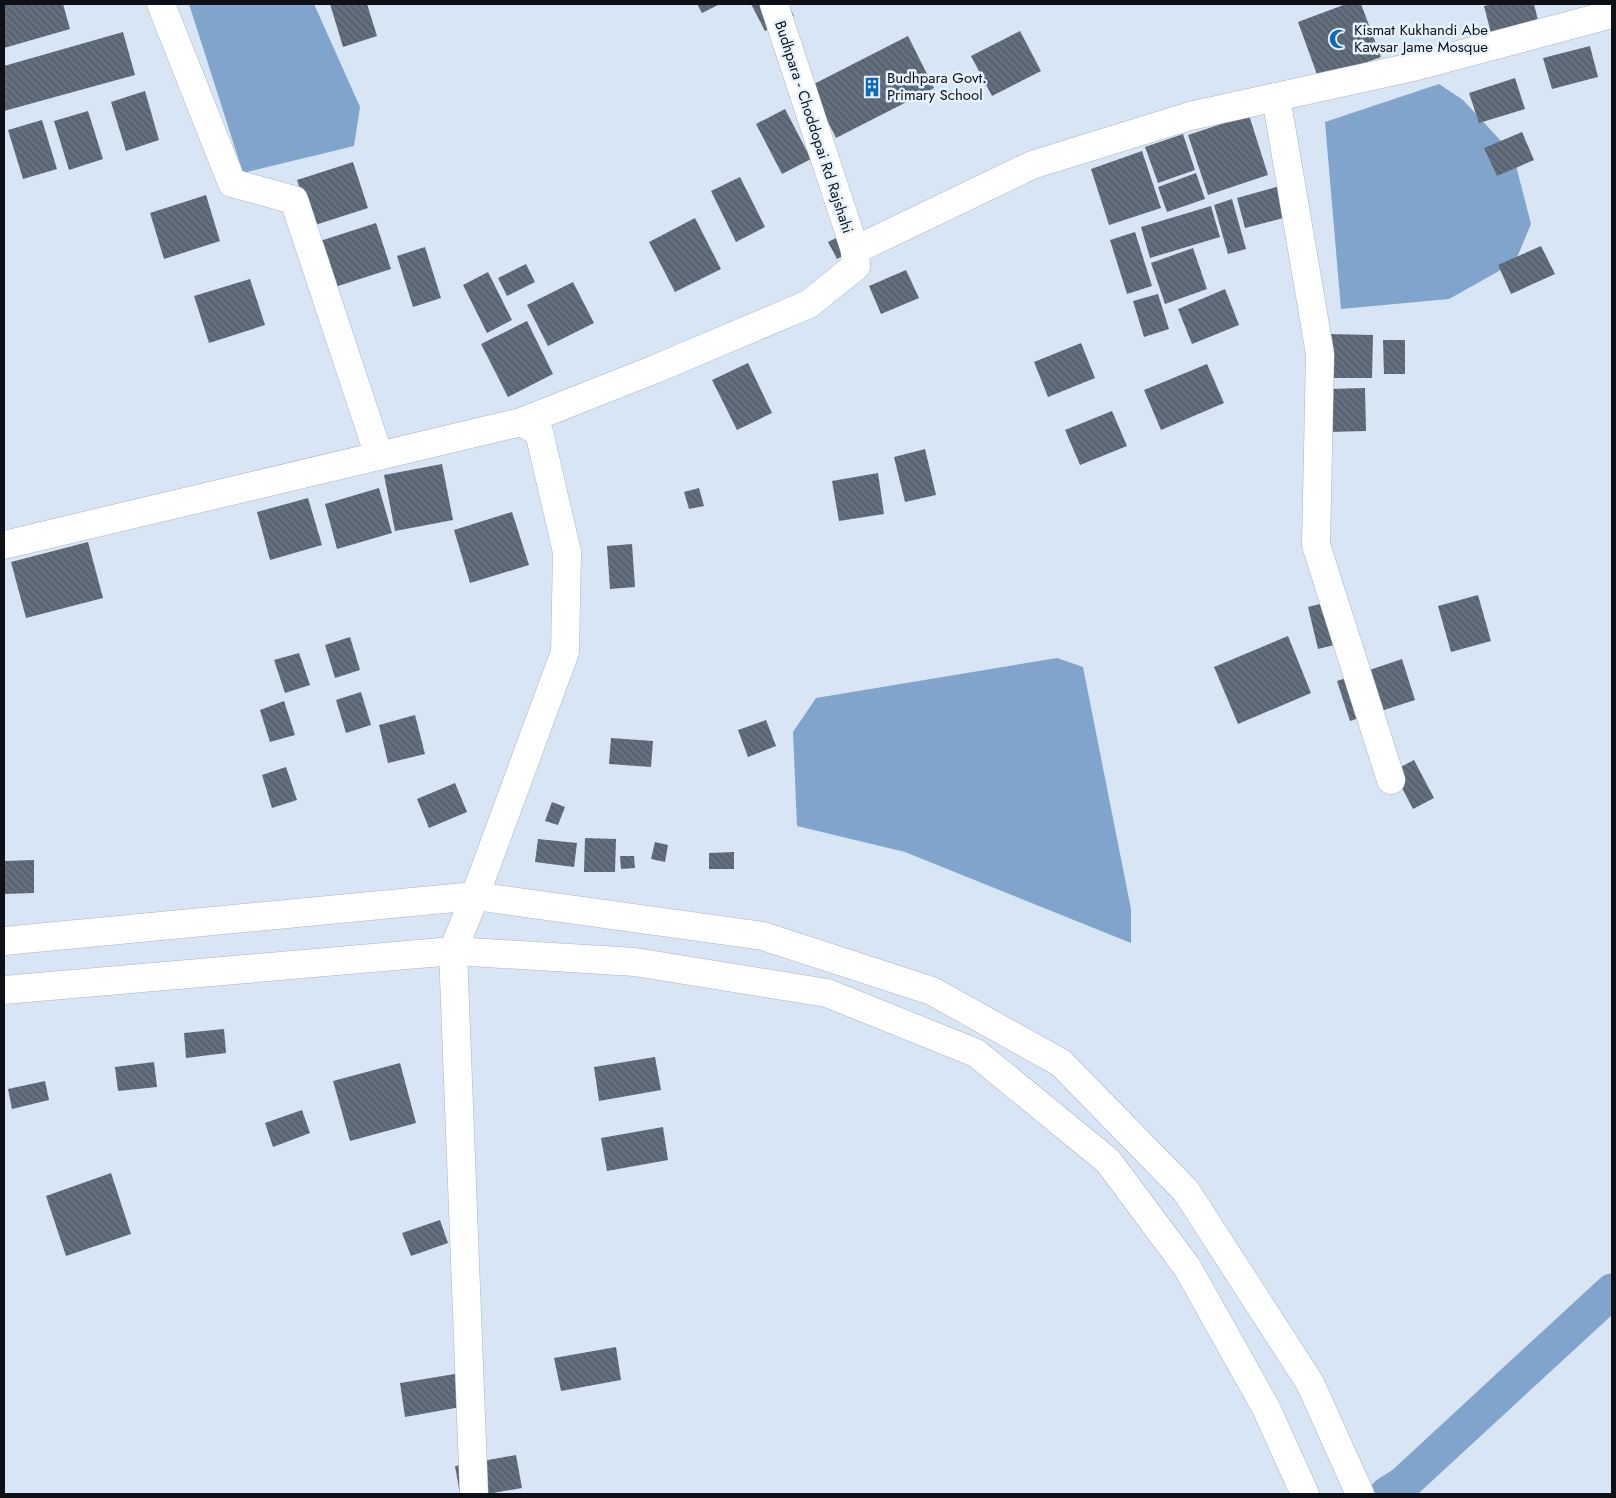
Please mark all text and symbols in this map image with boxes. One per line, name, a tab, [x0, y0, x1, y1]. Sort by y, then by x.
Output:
street label: Budhpara - Choddopai Rd Rajshahi	[769, 18, 859, 236]
place label: Kismat Kukhandi Abe Kawsar Jame Mosque	[1354, 19, 1488, 58]
mosque icon: Kismat Kukhandi Abe Kawsar Jame Mosque	[1328, 28, 1350, 50]
place label: Budhpara Govt. Primary School	[887, 67, 987, 106]
building icon: Budhpara Govt. Primary School	[861, 76, 883, 98]

